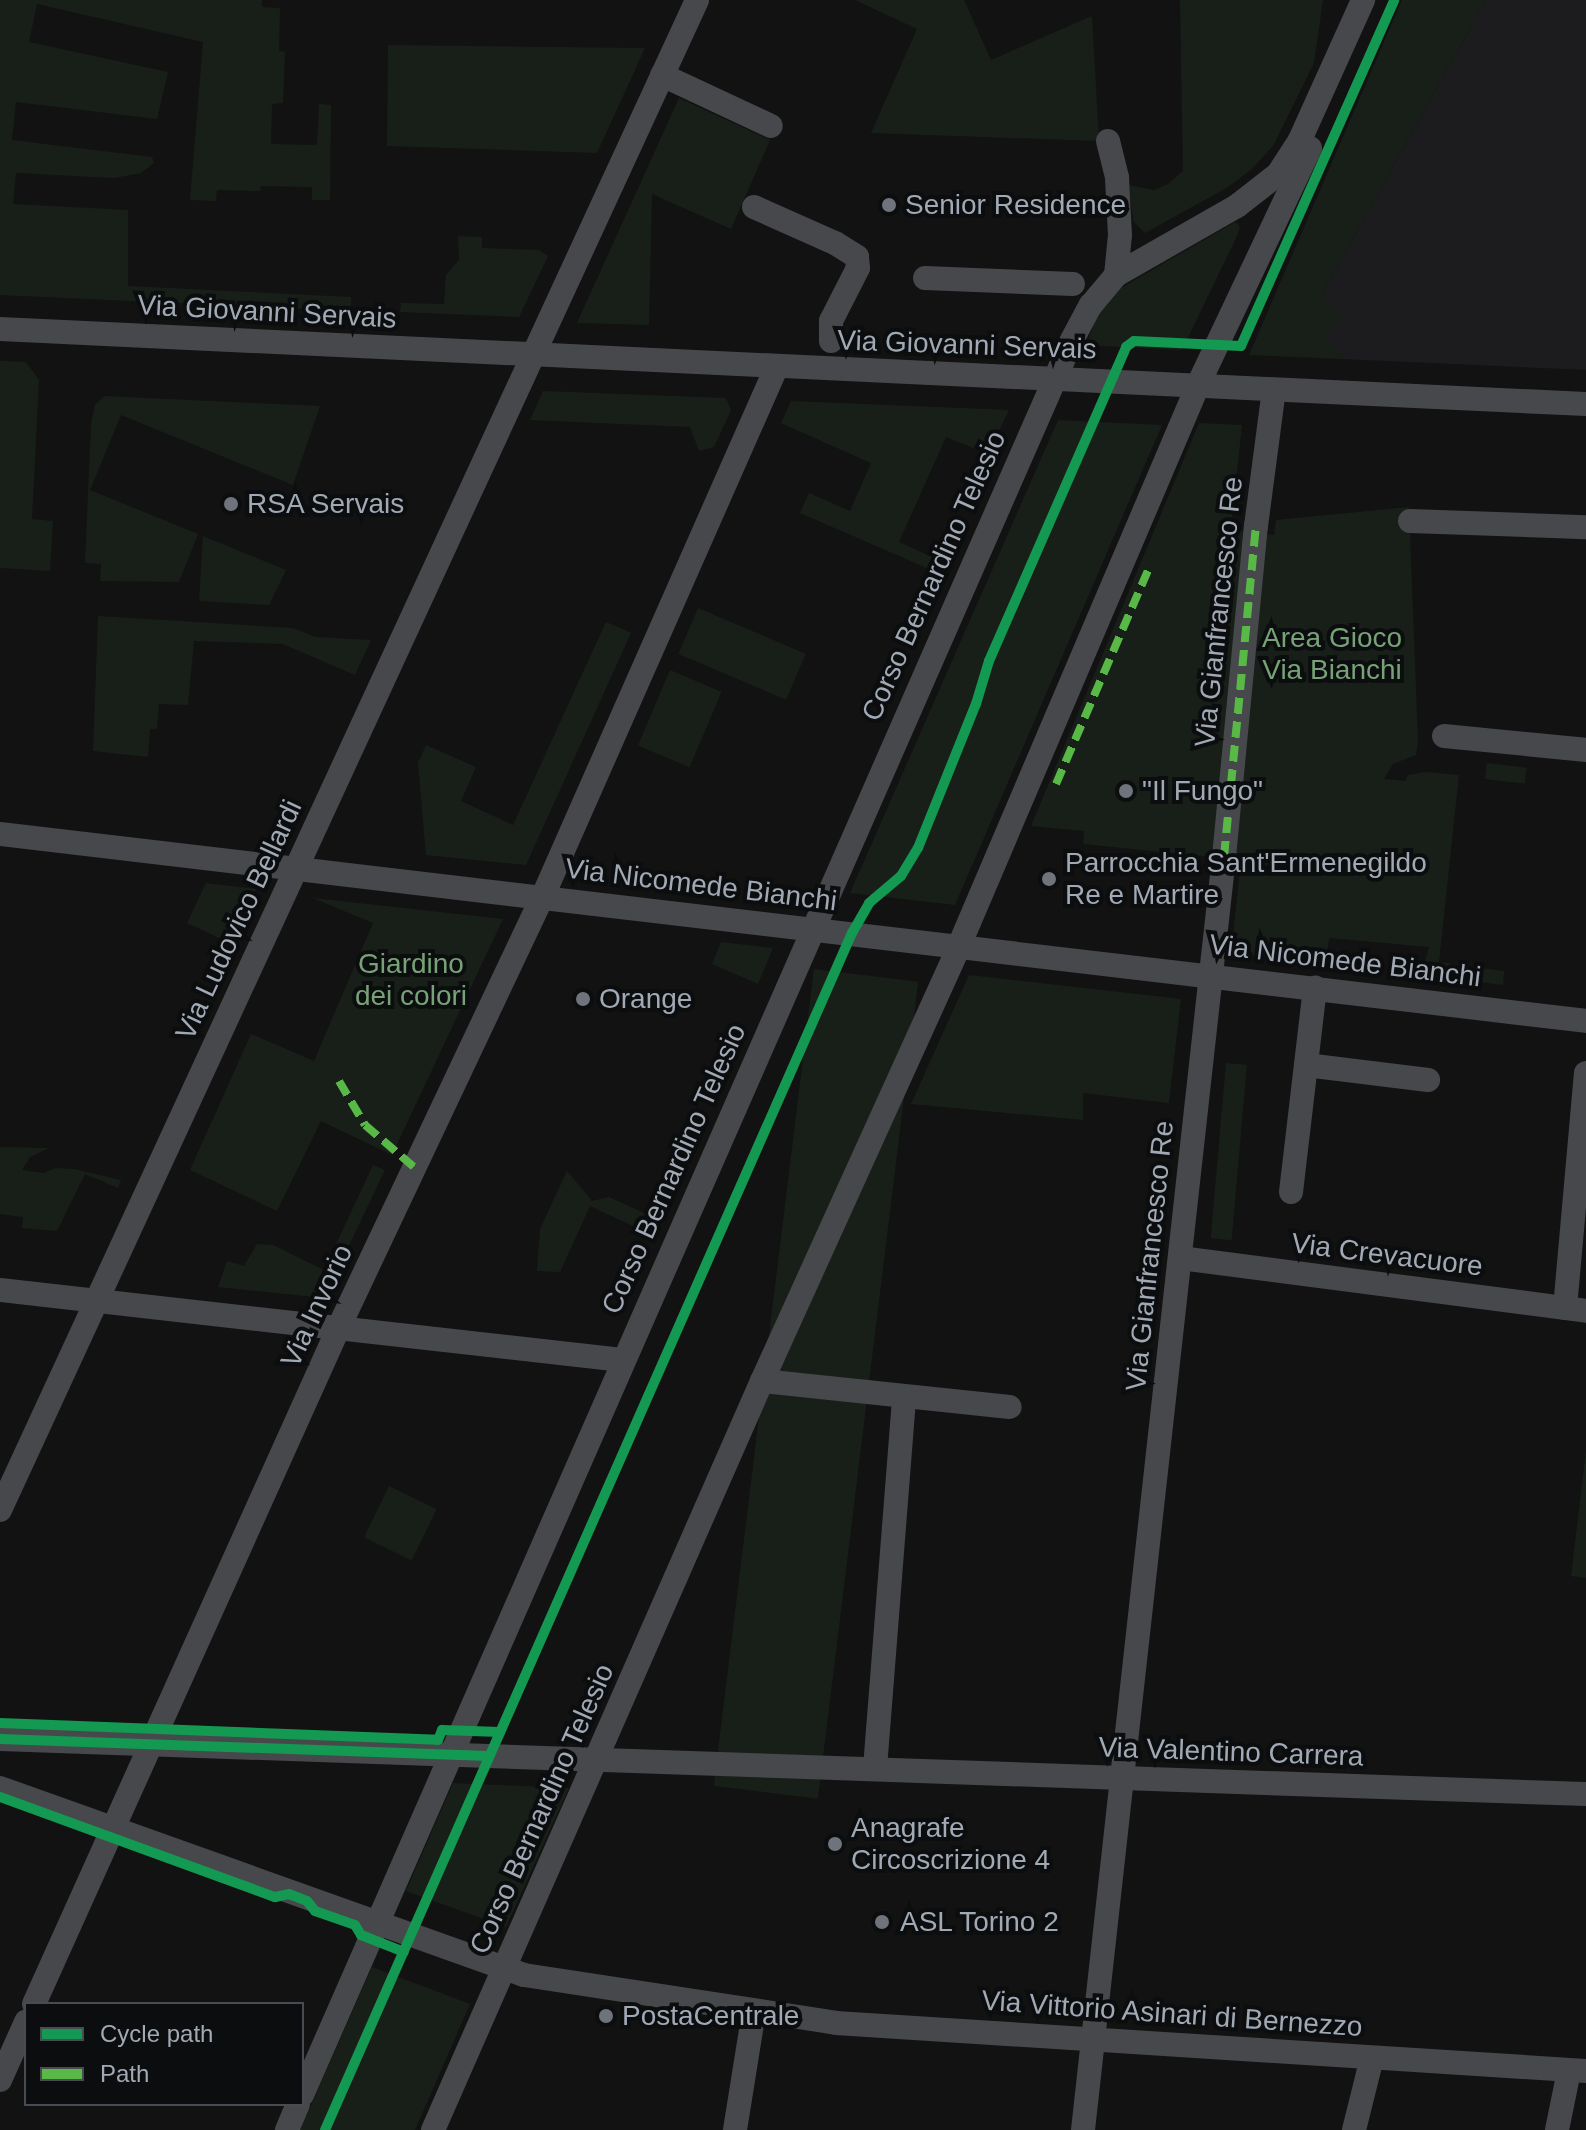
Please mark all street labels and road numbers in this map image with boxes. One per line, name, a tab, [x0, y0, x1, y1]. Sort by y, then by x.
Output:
street label: Via Giovanni Servais	[137, 288, 397, 336]
street label: Via Giovanni Servais	[837, 324, 1097, 366]
street label: Corso Bernardino Telesio	[855, 426, 1013, 726]
street label: Via Gianfrancesco Re	[1188, 475, 1250, 749]
street label: Via Ludovico Bellardi	[169, 795, 309, 1045]
street label: Via Nicomede Bianchi	[563, 852, 839, 918]
street label: Via Nicomede Bianchi	[1207, 928, 1483, 994]
street label: Corso Bernardino Telesio	[595, 1019, 753, 1319]
street label: Via Gianfrancesco Re	[1119, 1119, 1181, 1393]
street label: Via Crevacuore	[1289, 1227, 1485, 1283]
street label: Via Invorio	[274, 1239, 360, 1373]
street label: Corso Bernardino Telesio	[463, 1659, 621, 1959]
street label: Via Valentino Carrera	[1098, 1731, 1364, 1773]
street label: Via Vittorio Asinari di Bernezzo	[980, 1984, 1364, 2044]

